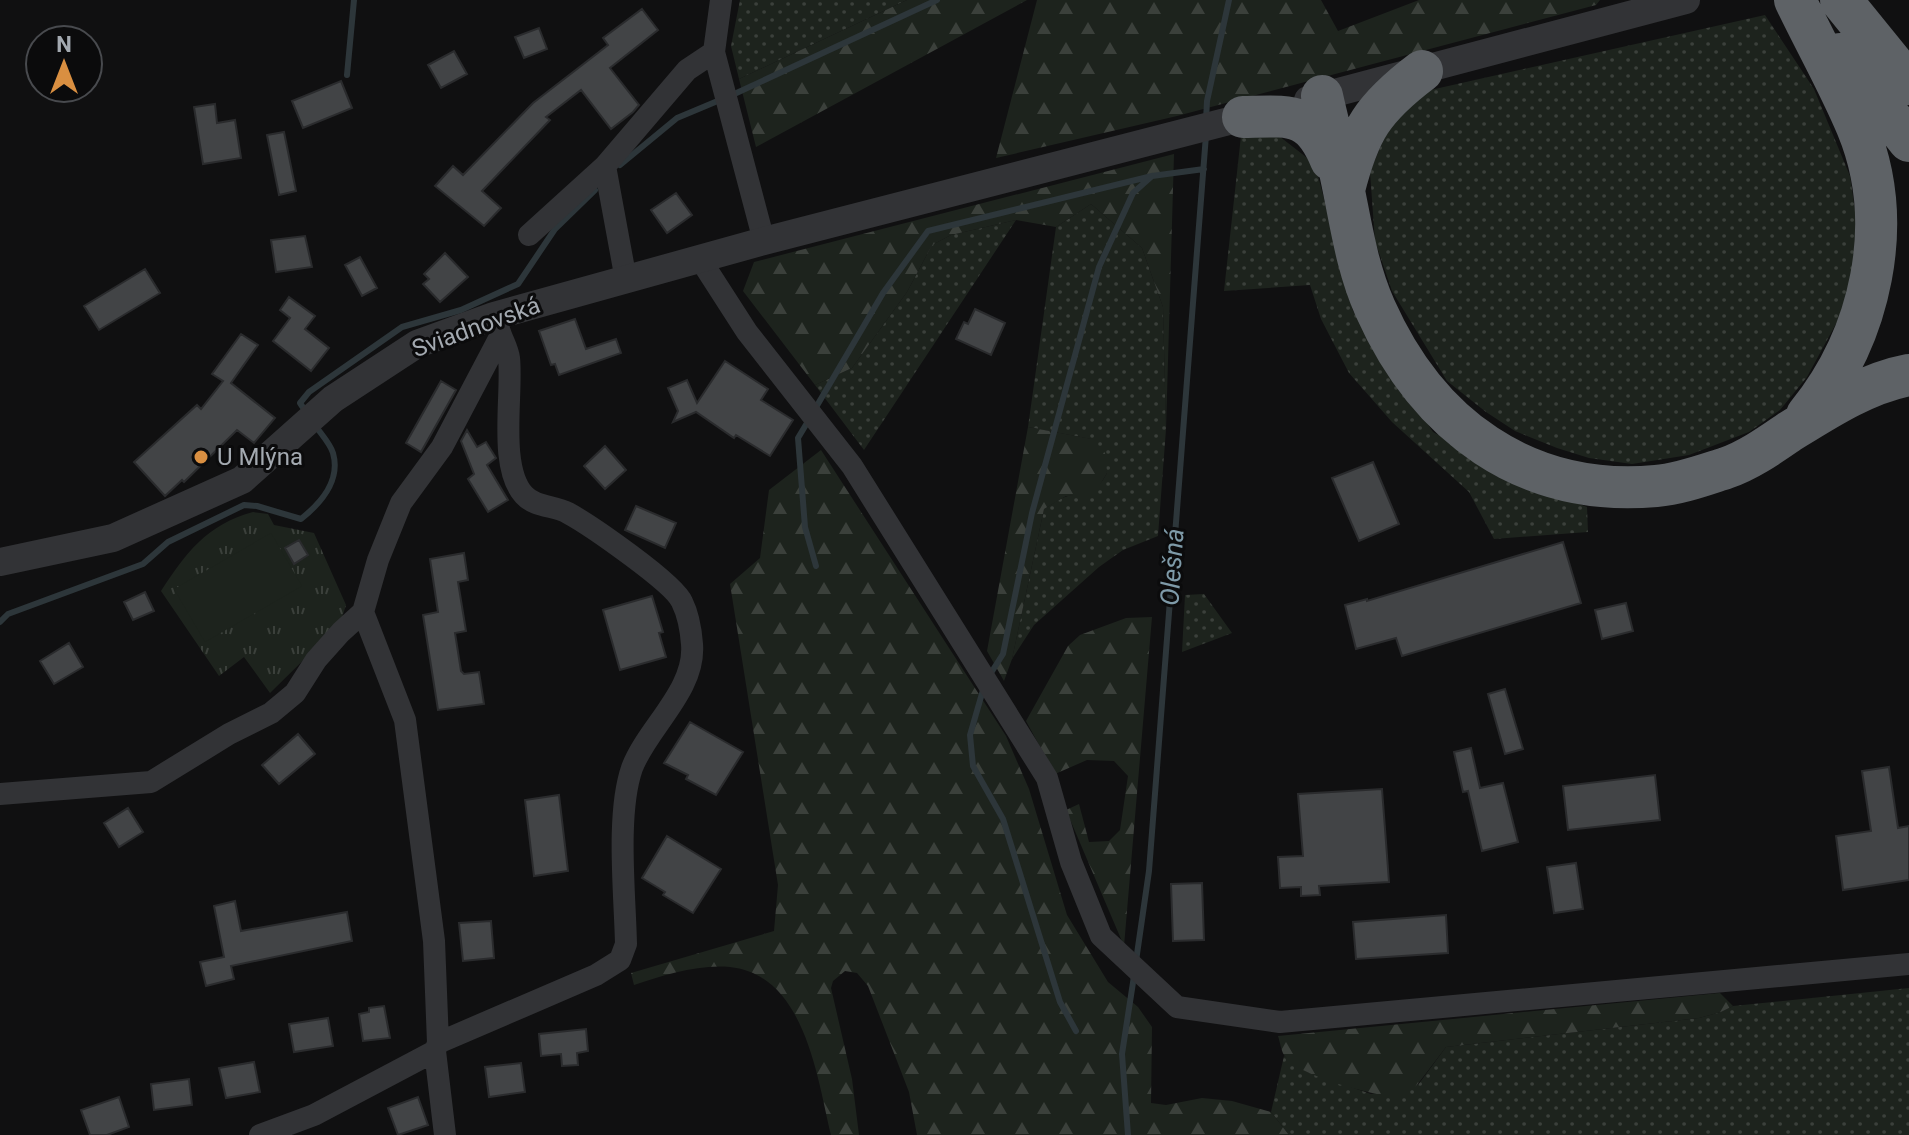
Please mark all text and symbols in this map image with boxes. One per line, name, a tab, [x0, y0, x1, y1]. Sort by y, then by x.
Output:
north arrow	[24, 24, 104, 104]
text: N	[56, 32, 72, 57]
street label: Sviadnovská	[408, 291, 544, 363]
place label: U Mlýna	[217, 443, 303, 471]
marker: U Mlýna	[192, 448, 210, 466]
water label: Olešná	[1154, 527, 1190, 607]

